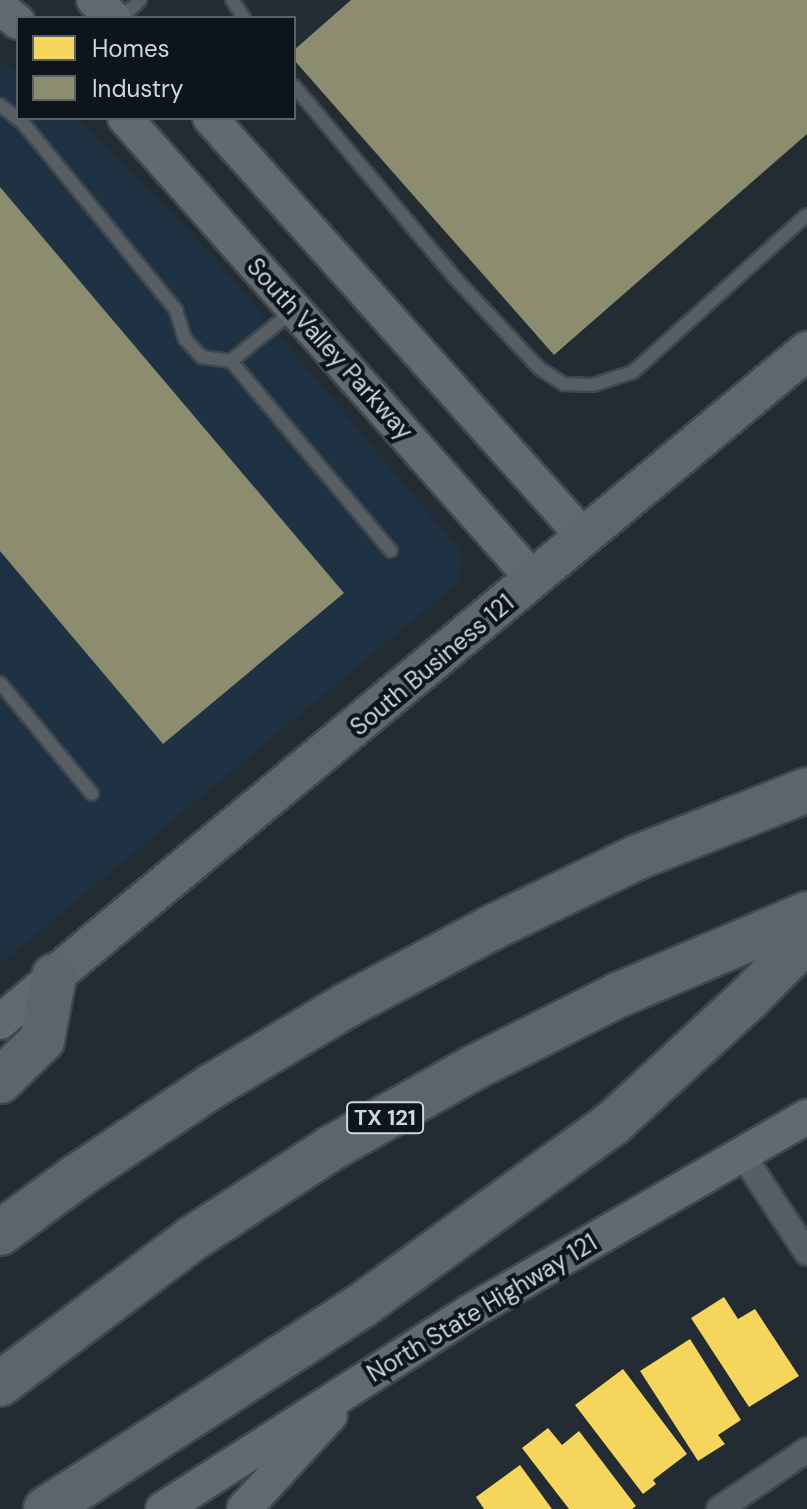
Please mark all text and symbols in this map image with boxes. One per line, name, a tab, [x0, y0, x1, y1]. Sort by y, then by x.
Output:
legend	[16, 16, 296, 120]
text: Homes	[92, 33, 170, 64]
text: Industry	[92, 73, 183, 104]
street label: South Valley Parkway	[241, 252, 419, 446]
street label: South Business 121	[345, 588, 519, 742]
road number: TX 121	[345, 1100, 425, 1136]
street label: North State Highway 121	[362, 1228, 602, 1388]

